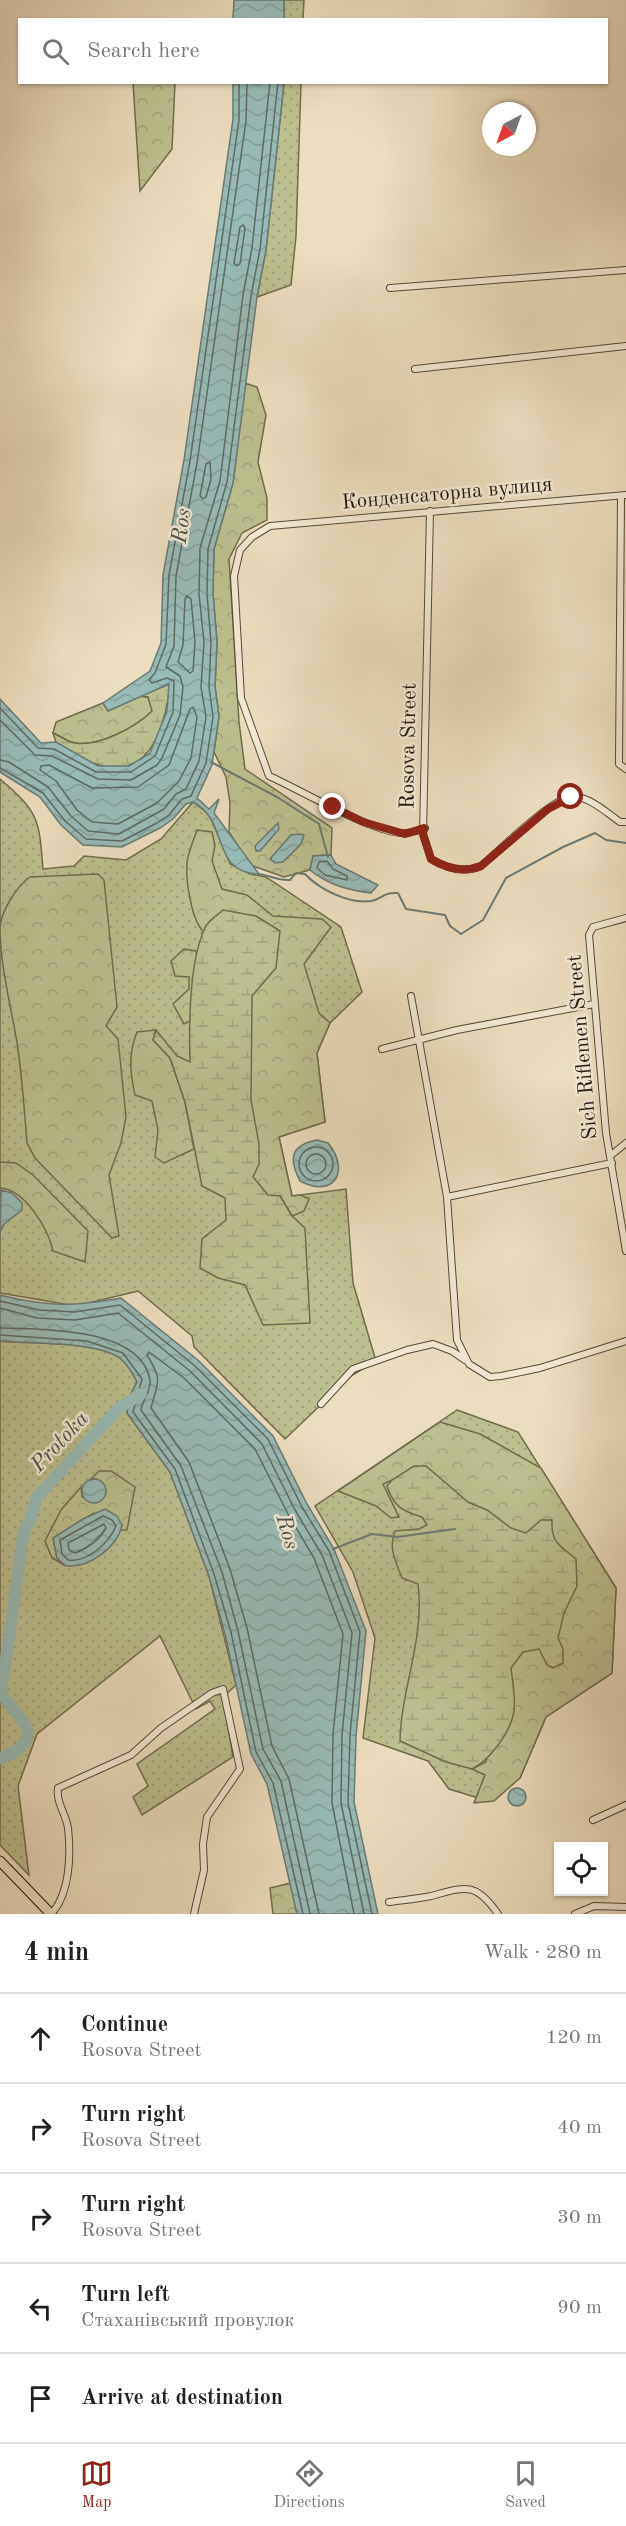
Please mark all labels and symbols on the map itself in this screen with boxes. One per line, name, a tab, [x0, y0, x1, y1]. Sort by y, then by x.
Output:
north arrow	[482, 102, 536, 156]
street label: Конденсаторна вулиця	[341, 474, 553, 514]
water label: Ros	[169, 507, 195, 546]
street label: Rosova Street	[397, 683, 421, 809]
route start	[557, 783, 583, 809]
route end	[319, 793, 345, 819]
street label: Sich Riflemen Street	[564, 954, 602, 1140]
water label: Protoka	[26, 1407, 93, 1477]
water label: Ros	[271, 1511, 302, 1552]

